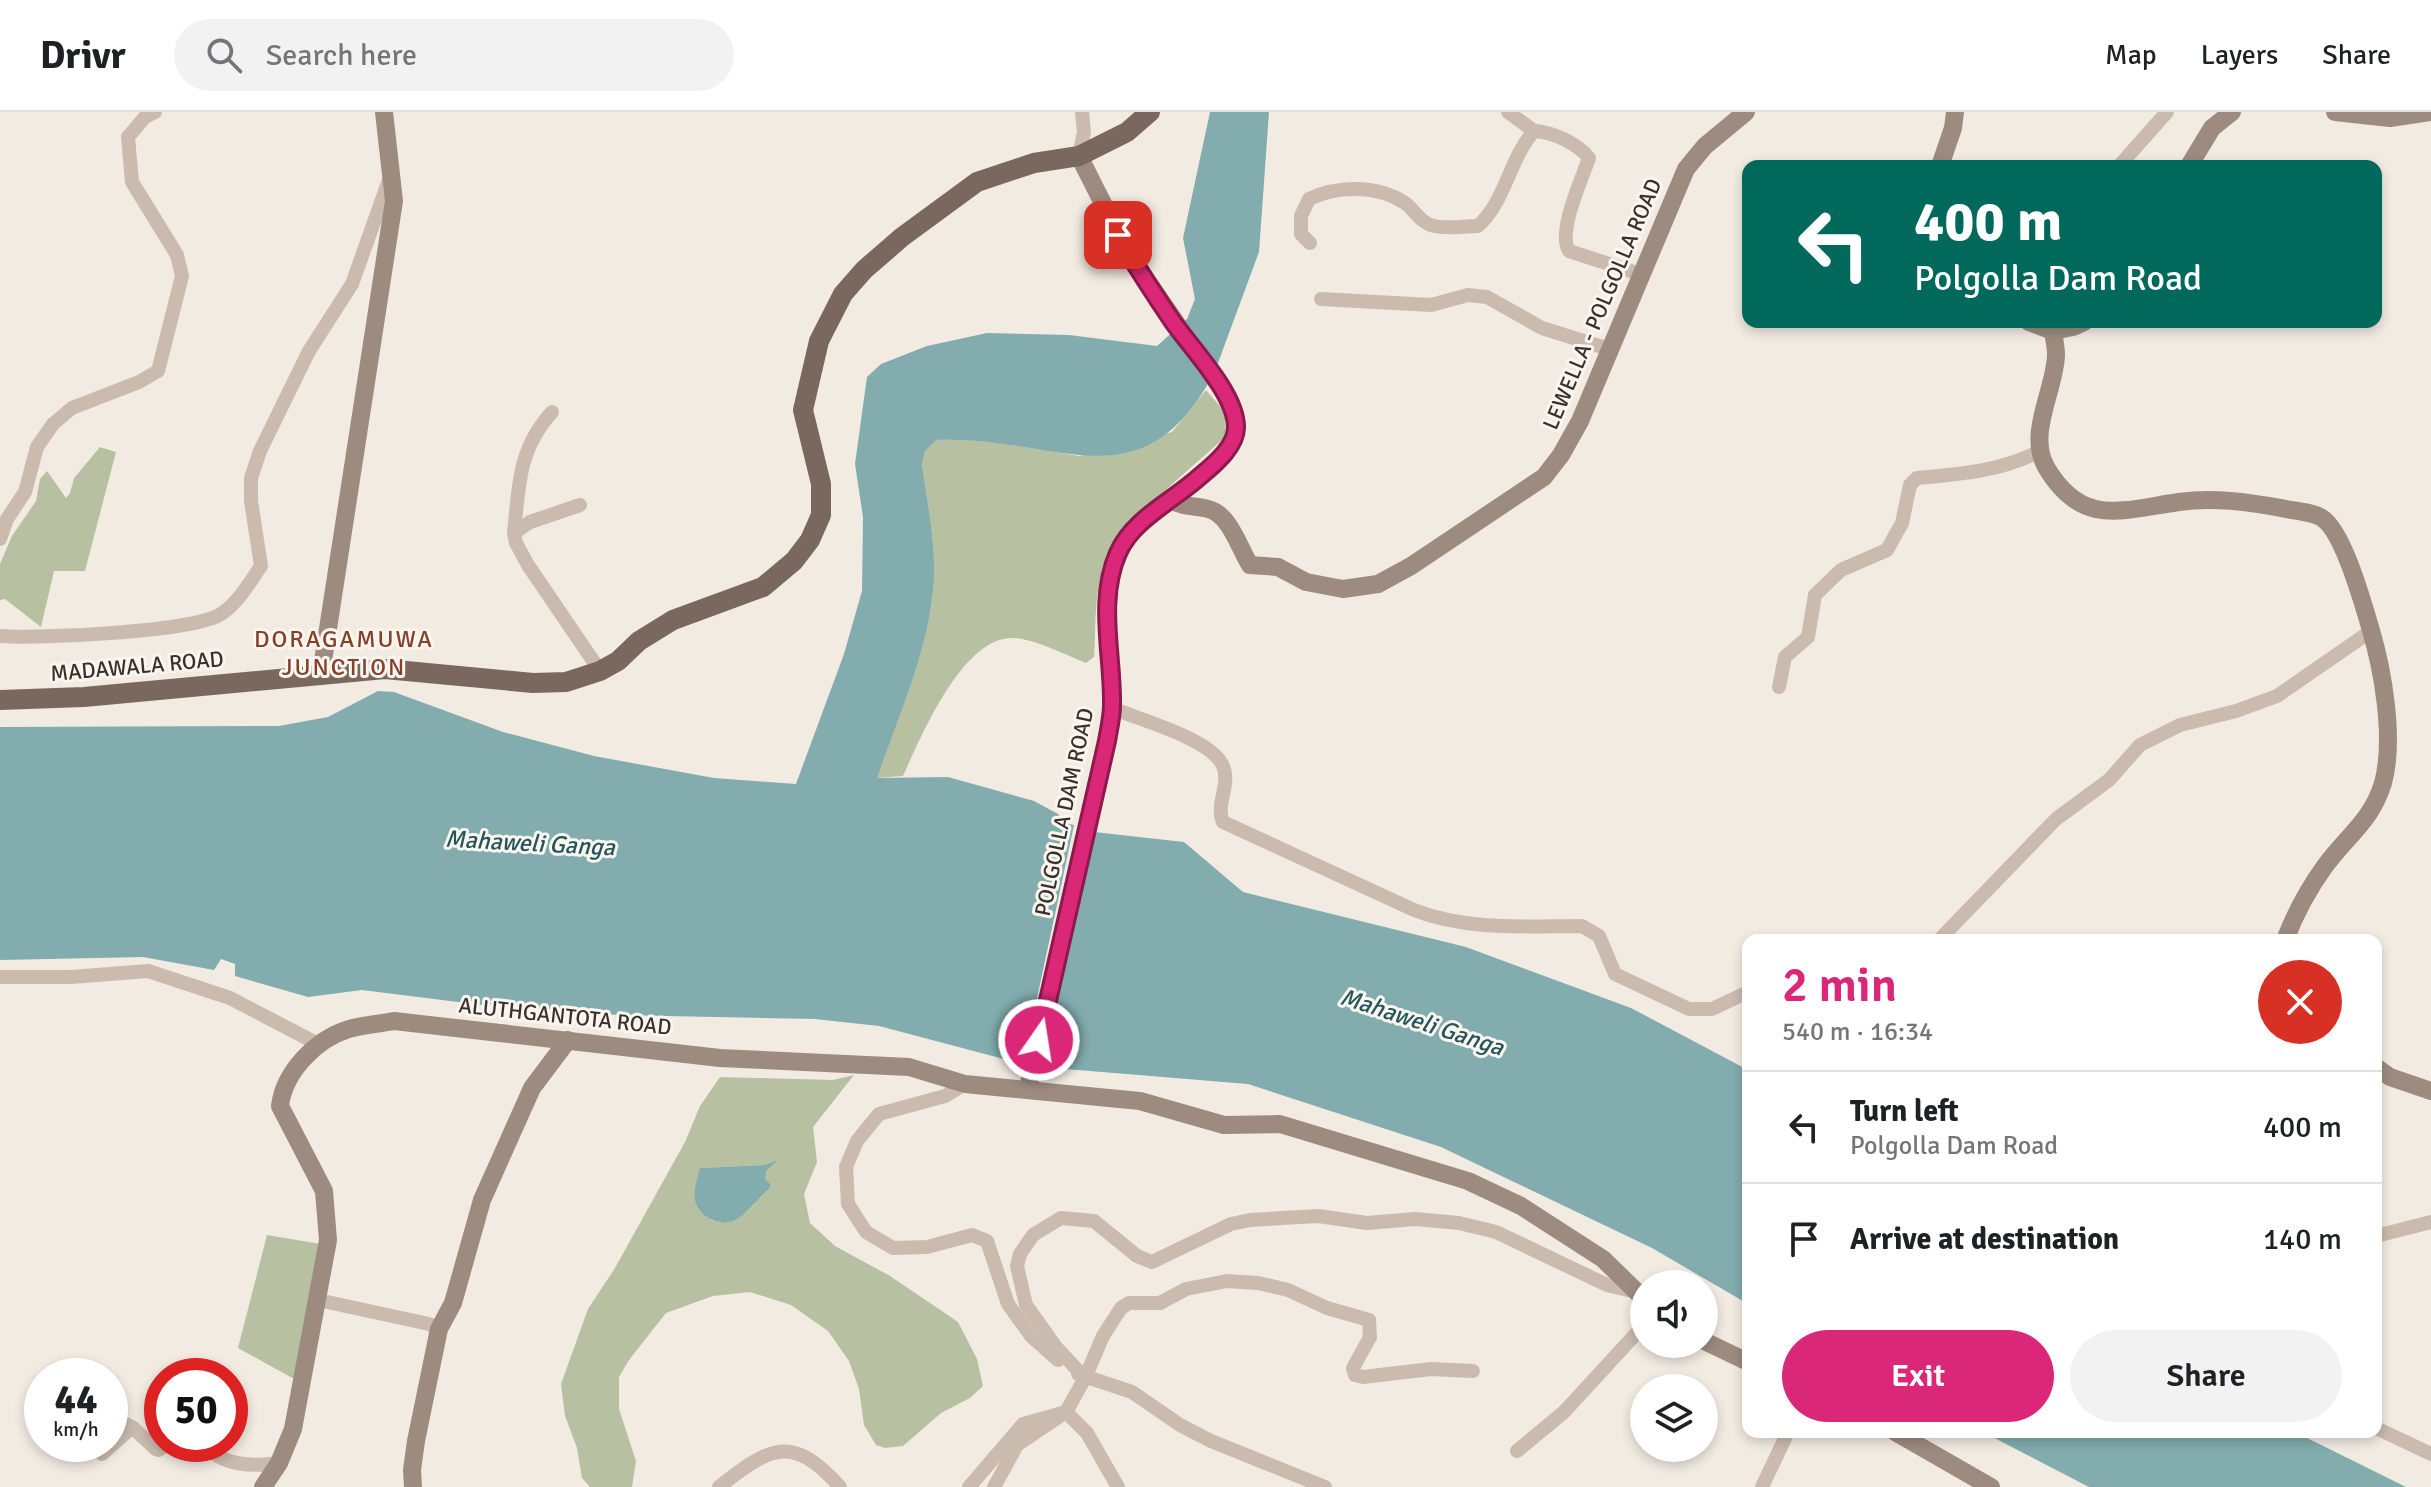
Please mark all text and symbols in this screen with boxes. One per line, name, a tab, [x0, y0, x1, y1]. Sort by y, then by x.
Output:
search box	[174, 19, 734, 91]
text: Drivr	[40, 32, 126, 79]
icon: search	[202, 33, 246, 77]
text: Search here	[266, 37, 417, 74]
text: Map	[2105, 38, 2157, 72]
text: Layers	[2201, 38, 2278, 72]
text: Share	[2322, 38, 2391, 72]
street label: LEWELLA - POLGOLLA ROAD	[1537, 174, 1667, 434]
text: 400 m	[1914, 187, 2062, 256]
icon: left	[1782, 192, 1886, 296]
pin	[1084, 201, 1152, 269]
icon: arrive	[1096, 213, 1140, 257]
text: Polgolla Dam Road	[1914, 256, 2202, 301]
district label: DORAGAMUWA JUNCTION	[254, 624, 434, 682]
street label: MADAWALA ROAD	[49, 645, 225, 687]
street label: POLGOLLA DAM ROAD	[1029, 705, 1099, 919]
water label: Mahaweli Ganga	[444, 824, 616, 862]
text: 2 min	[1782, 956, 1897, 1015]
button: close	[2258, 960, 2342, 1044]
water label: Mahaweli Ganga	[1337, 981, 1508, 1063]
street label: ALUTHGANTOTA ROAD	[457, 991, 673, 1041]
position arrow	[997, 998, 1081, 1082]
text: 540 m · 16:34	[1782, 1016, 1933, 1048]
text: Turn left	[1850, 1093, 1959, 1130]
icon: left	[1782, 1105, 1826, 1149]
text: 400 m	[2263, 1109, 2342, 1146]
text: Polgolla Dam Road	[1850, 1130, 2058, 1162]
icon: arrive	[1782, 1217, 1826, 1261]
text: Arrive at destination	[1850, 1221, 2119, 1258]
text: 140 m	[2263, 1221, 2342, 1258]
map controls	[1630, 1270, 1718, 1462]
button: sound	[1630, 1270, 1718, 1358]
button: Exit	[1782, 1330, 2054, 1422]
button: Share	[2070, 1330, 2342, 1422]
speed limit sign: 50	[144, 1358, 248, 1462]
button: layers	[1630, 1374, 1718, 1462]
text: 44	[54, 1375, 98, 1425]
text: km/h	[53, 1417, 99, 1442]

